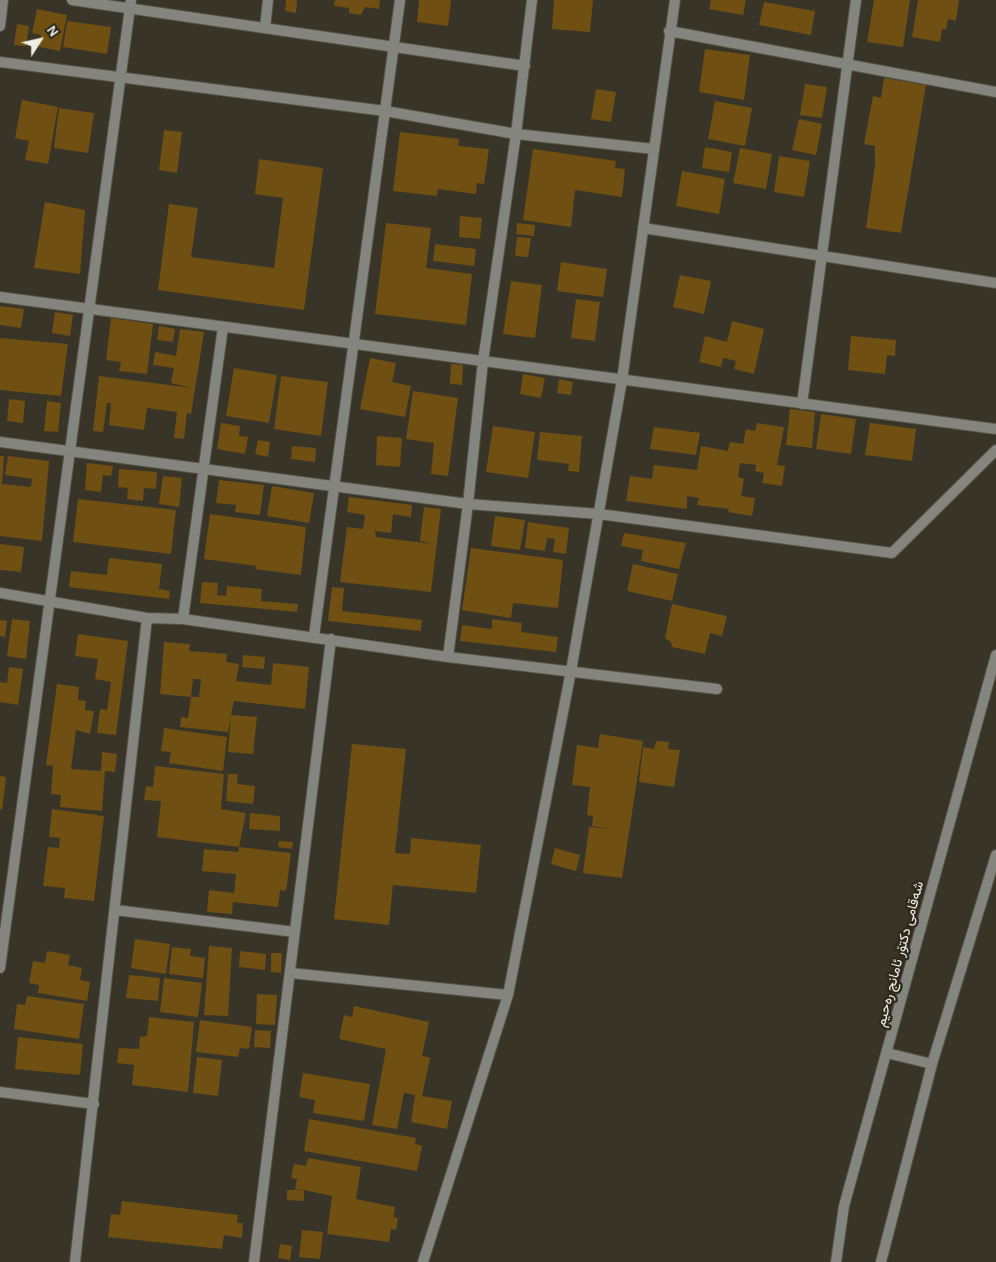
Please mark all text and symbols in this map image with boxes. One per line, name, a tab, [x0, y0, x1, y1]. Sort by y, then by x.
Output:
north arrow	[15, 15, 65, 65]
text: N	[43, 22, 63, 40]
street label: شەقامی دکتۆر ئامانج رەحیم	[872, 879, 928, 1029]

